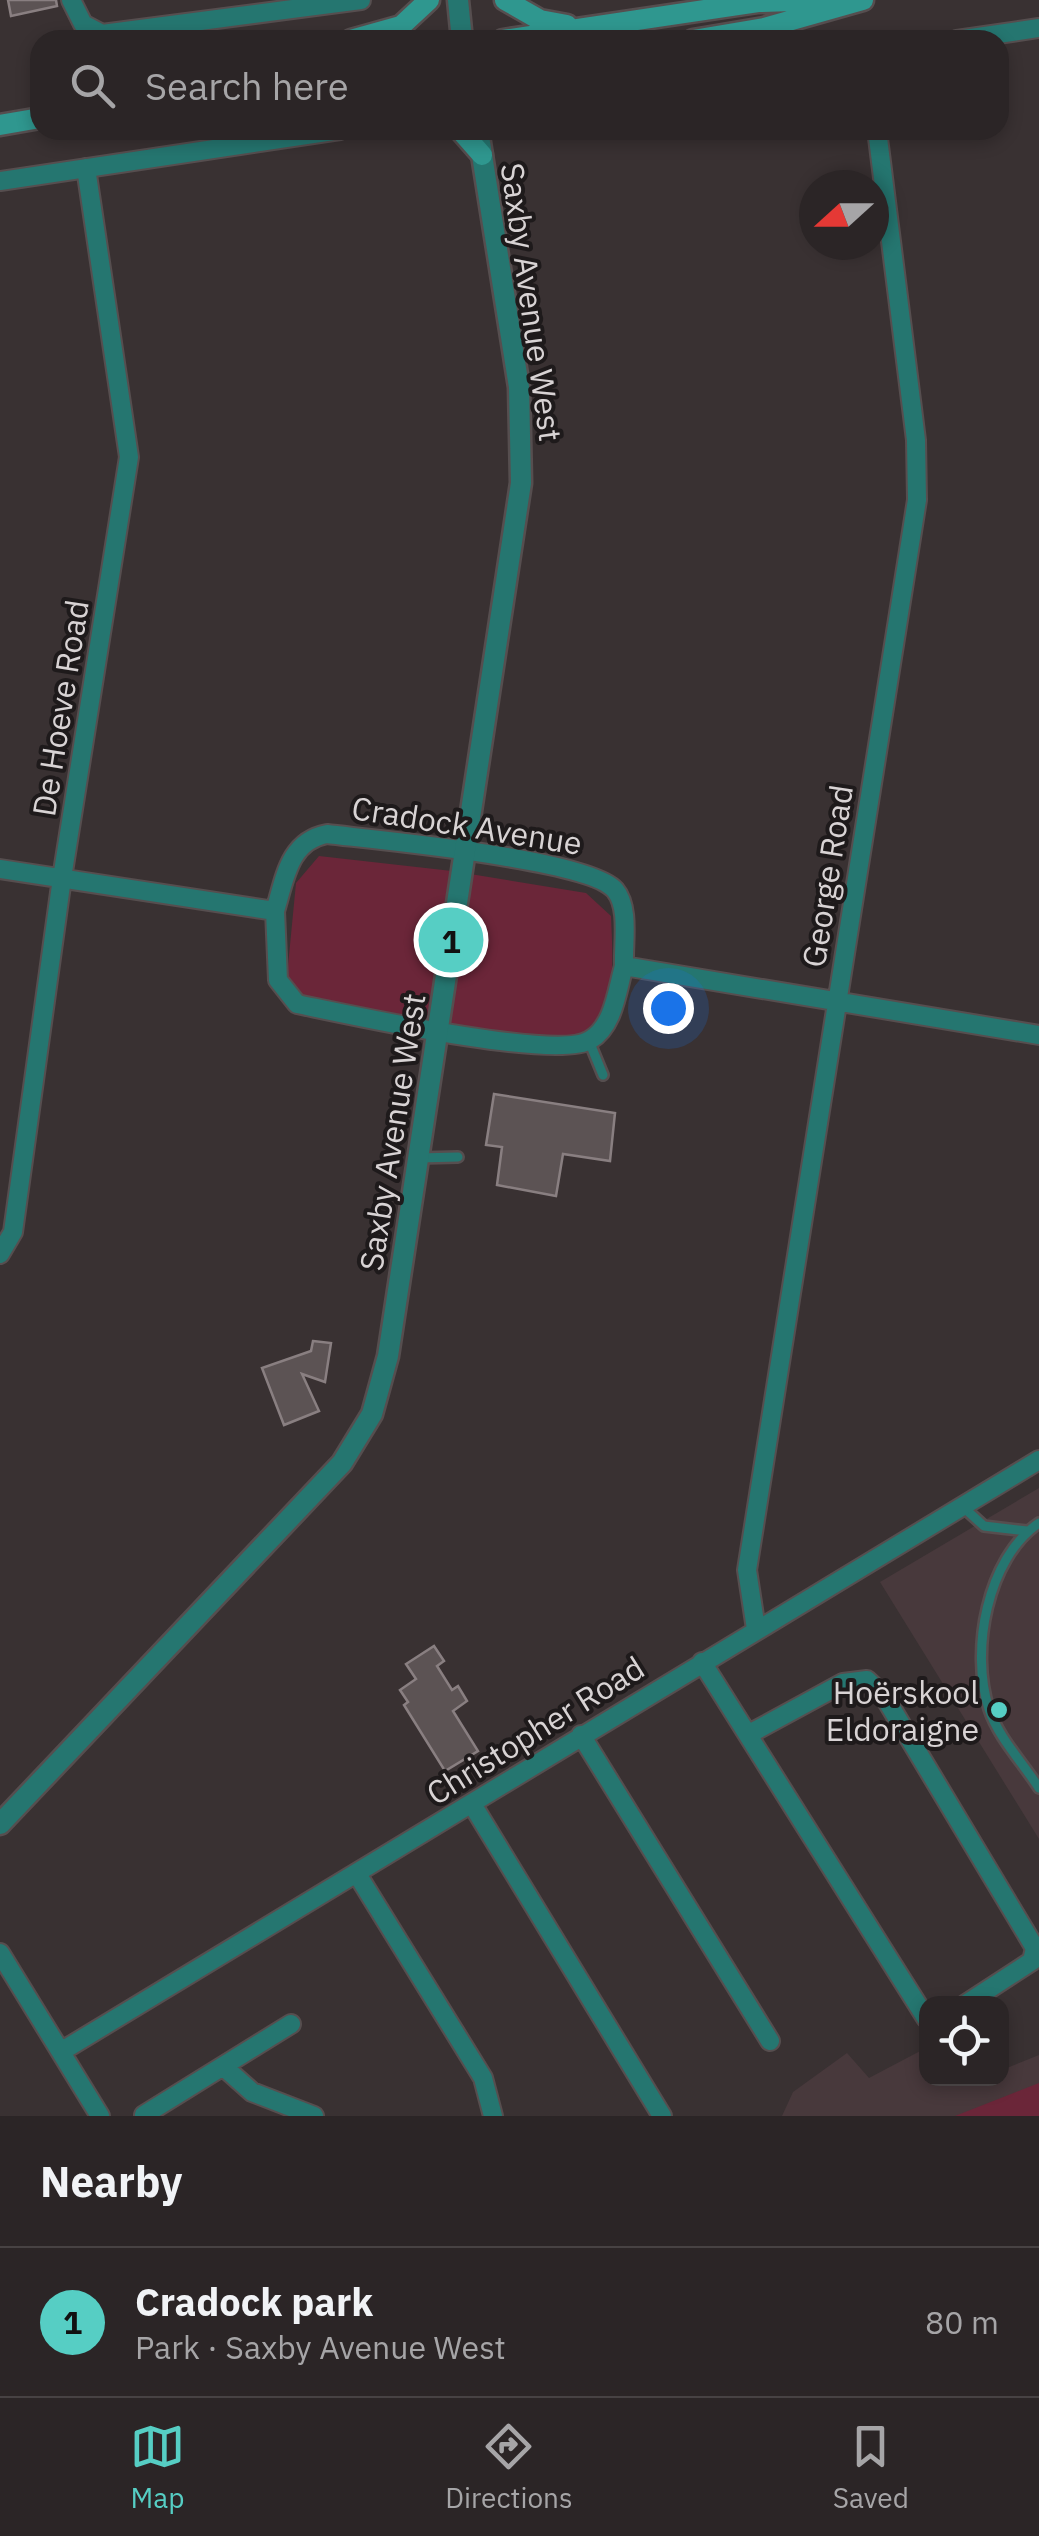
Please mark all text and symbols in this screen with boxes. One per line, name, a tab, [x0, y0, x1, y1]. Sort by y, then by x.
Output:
search box	[30, 30, 1009, 140]
icon: search	[65, 58, 120, 113]
text: Search here	[145, 61, 349, 110]
street label: Saxby Avenue West	[492, 160, 572, 444]
north arrow	[799, 170, 889, 260]
street label: De Hoeve Road	[22, 597, 98, 819]
street label: George Road	[792, 782, 862, 970]
street label: Cradock Avenue	[349, 786, 585, 864]
pin: 1	[418, 902, 484, 978]
your location	[643, 983, 694, 1034]
street label: Saxby Avenue West	[349, 990, 435, 1274]
street label: Christopher Road	[418, 1646, 652, 1814]
place label: Hoërskool Eldoraigne	[826, 1671, 979, 1750]
marker: Hoërskool Eldoraigne	[988, 1699, 1010, 1721]
map controls	[919, 1996, 1009, 2086]
button: locate	[919, 1996, 1009, 2086]
text: Nearby	[40, 2154, 182, 2209]
text: Cradock park	[135, 2277, 373, 2326]
text: 1	[63, 2301, 82, 2343]
text: 80 m	[925, 2301, 999, 2343]
text: Park · Saxby Avenue West	[135, 2326, 506, 2368]
tab: Map	[130, 2419, 185, 2516]
tab: Directions	[445, 2419, 573, 2516]
tab: Saved	[833, 2419, 909, 2516]

